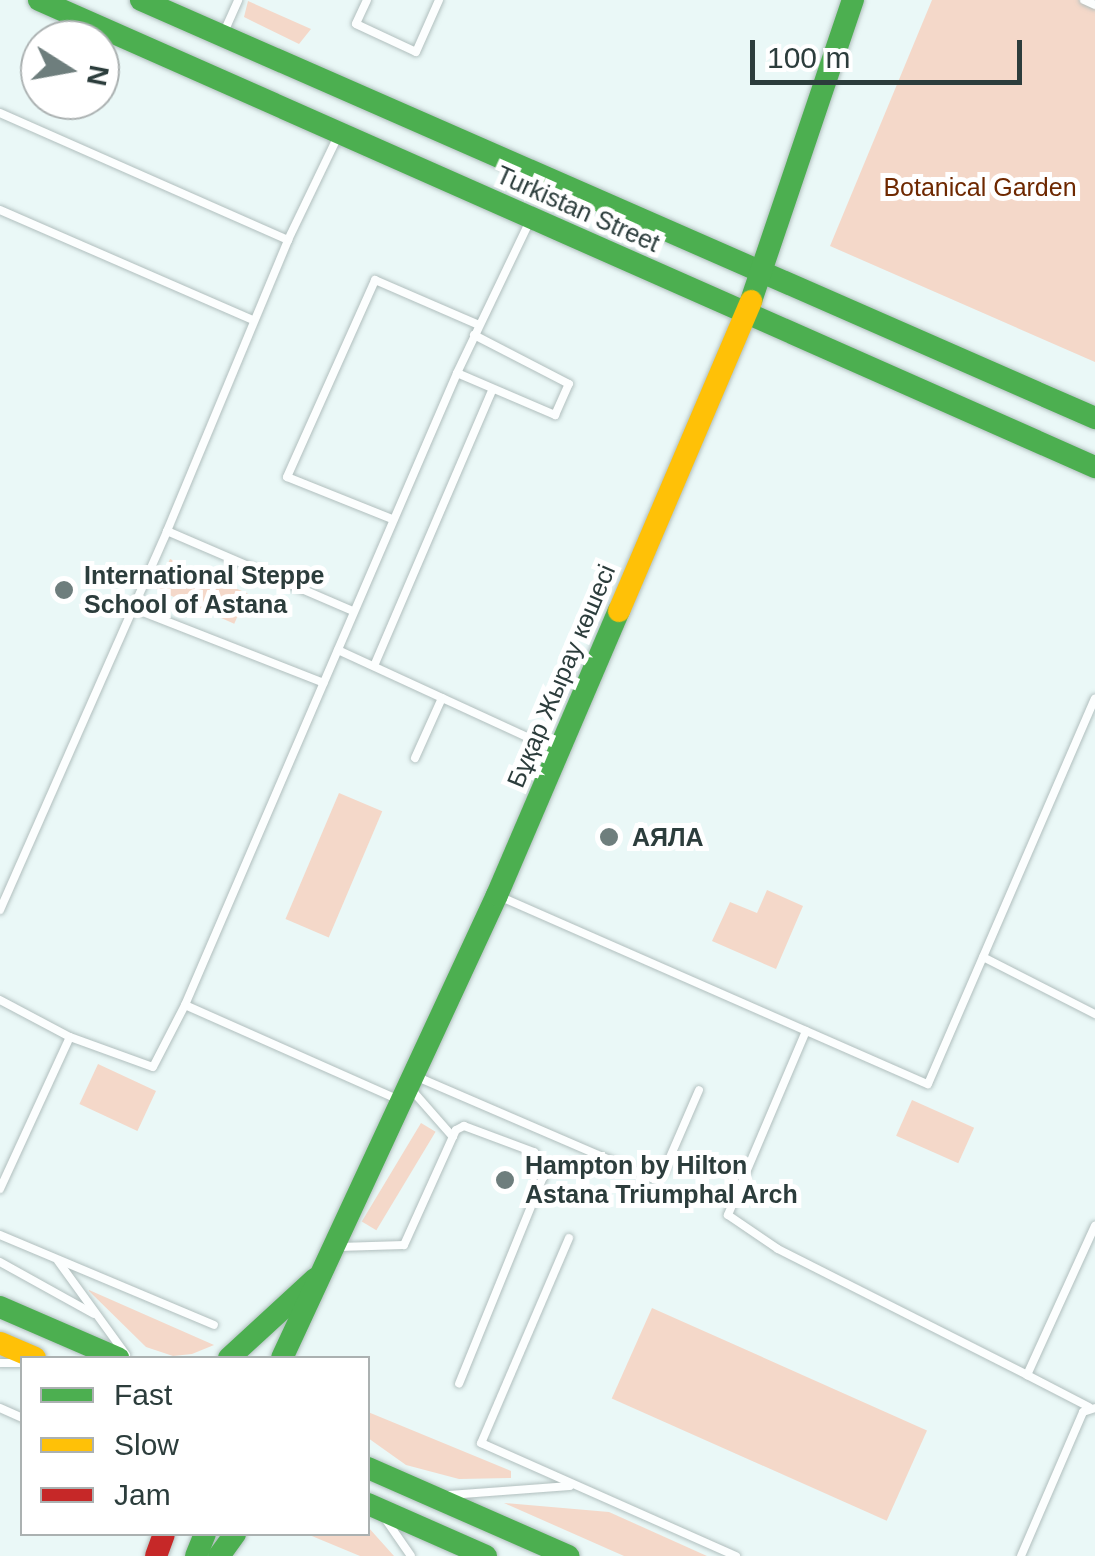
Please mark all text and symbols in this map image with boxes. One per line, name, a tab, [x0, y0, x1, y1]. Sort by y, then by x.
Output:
north arrow	[20, 20, 120, 120]
scale bar	[755, 20, 1028, 82]
text: 100 m	[767, 41, 850, 74]
text: N	[81, 63, 115, 88]
street label: Turkistan Street	[492, 160, 664, 258]
park label: Botanical Garden	[883, 172, 1077, 202]
street label: Бұқар Жырау көшесі	[500, 560, 622, 792]
place label: International Steppe School of Astana	[84, 561, 324, 620]
marker: International Steppe School of Astana	[53, 579, 75, 601]
place label: АЯЛА	[632, 822, 704, 852]
marker: АЯЛА	[596, 824, 622, 850]
place label: Hampton by Hilton Astana Triumphal Arch	[525, 1151, 799, 1210]
marker: Hampton by Hilton Astana Triumphal Arch	[494, 1169, 516, 1191]
legend	[20, 1356, 370, 1536]
text: Fast	[114, 1378, 172, 1411]
text: Slow	[114, 1428, 179, 1461]
text: Jam	[114, 1478, 171, 1511]

